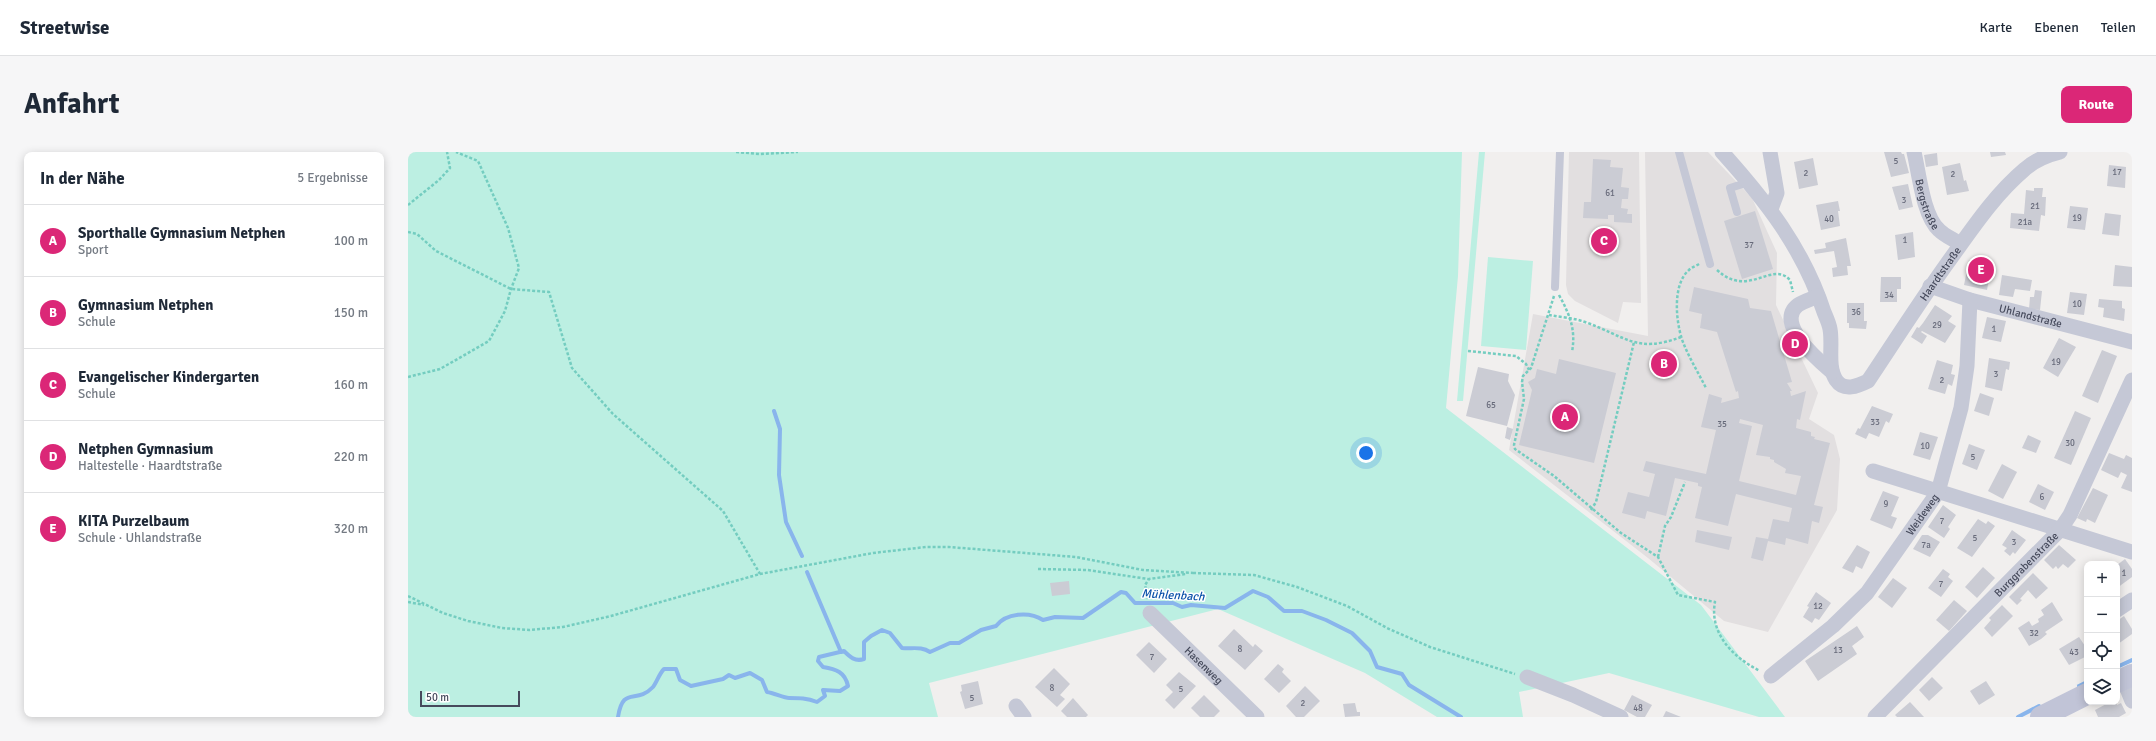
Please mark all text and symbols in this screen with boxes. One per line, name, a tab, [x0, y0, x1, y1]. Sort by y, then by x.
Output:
text: Streetwise	[20, 16, 110, 40]
text: Karte	[1980, 19, 2012, 36]
text: Ebenen	[2034, 19, 2079, 36]
text: Teilen	[2101, 19, 2136, 36]
button: Route	[2061, 86, 2132, 123]
text: Anfahrt	[24, 87, 120, 121]
house number: 5	[1894, 156, 1899, 167]
house number: 17	[2112, 167, 2122, 178]
text: In der Nähe	[40, 168, 125, 189]
house number: 2	[1804, 168, 1809, 179]
house number: 2	[1951, 169, 1956, 180]
text: 5 Ergebnisse	[297, 170, 368, 186]
street label: Bergstraße	[1912, 178, 1942, 233]
house number: 61	[1605, 188, 1615, 199]
house number: 3	[1902, 195, 1907, 206]
house number: 21	[2030, 201, 2040, 212]
house number: 19	[2072, 213, 2082, 224]
house number: 40	[1824, 214, 1834, 225]
house number: 21a	[2018, 217, 2033, 228]
text: Sporthalle Gymnasium Netphen	[78, 224, 285, 242]
pin: C	[1591, 226, 1617, 256]
text: A	[49, 233, 57, 249]
text: 100 m	[334, 233, 368, 249]
house number: 1	[1903, 235, 1908, 246]
house number: 37	[1744, 240, 1754, 251]
text: Sport	[78, 242, 108, 258]
street label: Haardtstraße	[1917, 244, 1964, 303]
pin: E	[1968, 255, 1994, 285]
house number: 34	[1884, 290, 1894, 301]
text: Gymnasium Netphen	[78, 296, 213, 314]
house number: 10	[2072, 299, 2082, 310]
street label: Uhlandstraße	[1998, 302, 2063, 331]
text: B	[49, 305, 57, 321]
text: 150 m	[334, 305, 368, 321]
house number: 36	[1851, 307, 1861, 318]
text: Schule	[78, 314, 116, 330]
house number: 29	[1932, 320, 1942, 331]
house number: 1	[1992, 324, 1997, 335]
pin: D	[1782, 329, 1808, 359]
pin: B	[1651, 349, 1677, 379]
house number: 19	[2051, 357, 2061, 368]
text: Evangelischer Kindergarten	[78, 368, 259, 386]
house number: 3	[1994, 369, 1999, 380]
house number: 2	[1940, 375, 1945, 386]
text: C	[49, 377, 57, 393]
text: 160 m	[334, 377, 368, 393]
text: Schule	[78, 386, 116, 402]
house number: 65	[1486, 400, 1496, 411]
pin: A	[1552, 402, 1578, 432]
house number: 33	[1870, 417, 1880, 428]
house number: 35	[1717, 419, 1727, 430]
house number: 30	[2065, 438, 2075, 449]
text: Netphen Gymnasium	[78, 440, 213, 458]
house number: 10	[1920, 441, 1930, 452]
your location	[1356, 443, 1376, 463]
text: D	[49, 449, 57, 465]
text: 220 m	[334, 449, 368, 465]
house number: 5	[1971, 452, 1976, 463]
text: Haltestelle · Haardtstraße	[78, 458, 222, 474]
street label: Weideweg	[1904, 491, 1942, 538]
house number: 6	[2040, 492, 2045, 503]
house number: 9	[1884, 499, 1889, 510]
text: KITA Purzelbaum	[78, 512, 189, 530]
house number: 7	[1940, 516, 1945, 527]
text: E	[49, 521, 57, 537]
text: 320 m	[334, 521, 368, 537]
street label: Burggrabenstraße	[1992, 529, 2061, 600]
text: Schule · Uhlandstraße	[78, 530, 202, 546]
house number: 5	[1973, 533, 1978, 544]
house number: 3	[2012, 537, 2017, 548]
house number: 7a	[1921, 540, 1931, 551]
map controls	[2084, 561, 2120, 705]
button: +	[2084, 561, 2120, 597]
house number: 1	[2122, 568, 2127, 579]
house number: 7	[1939, 579, 1944, 590]
water label: Mühlenbach	[1141, 586, 1205, 605]
button: −	[2084, 597, 2120, 633]
house number: 12	[1813, 601, 1823, 612]
house number: 32	[2029, 628, 2039, 639]
button: locate	[2084, 633, 2120, 669]
street label: Hasenweg	[1182, 644, 1225, 687]
house number: 8	[1238, 644, 1243, 655]
house number: 13	[1833, 645, 1843, 656]
house number: 43	[2069, 647, 2079, 658]
house number: 7	[1150, 652, 1155, 663]
button: layers	[2084, 669, 2120, 705]
house number: 8	[1050, 683, 1055, 694]
house number: 5	[1179, 684, 1184, 695]
scale bar	[420, 689, 520, 708]
text: 50 m	[426, 691, 449, 704]
house number: 5	[970, 693, 975, 704]
house number: 2	[1301, 698, 1306, 709]
house number: 48	[1633, 703, 1643, 714]

